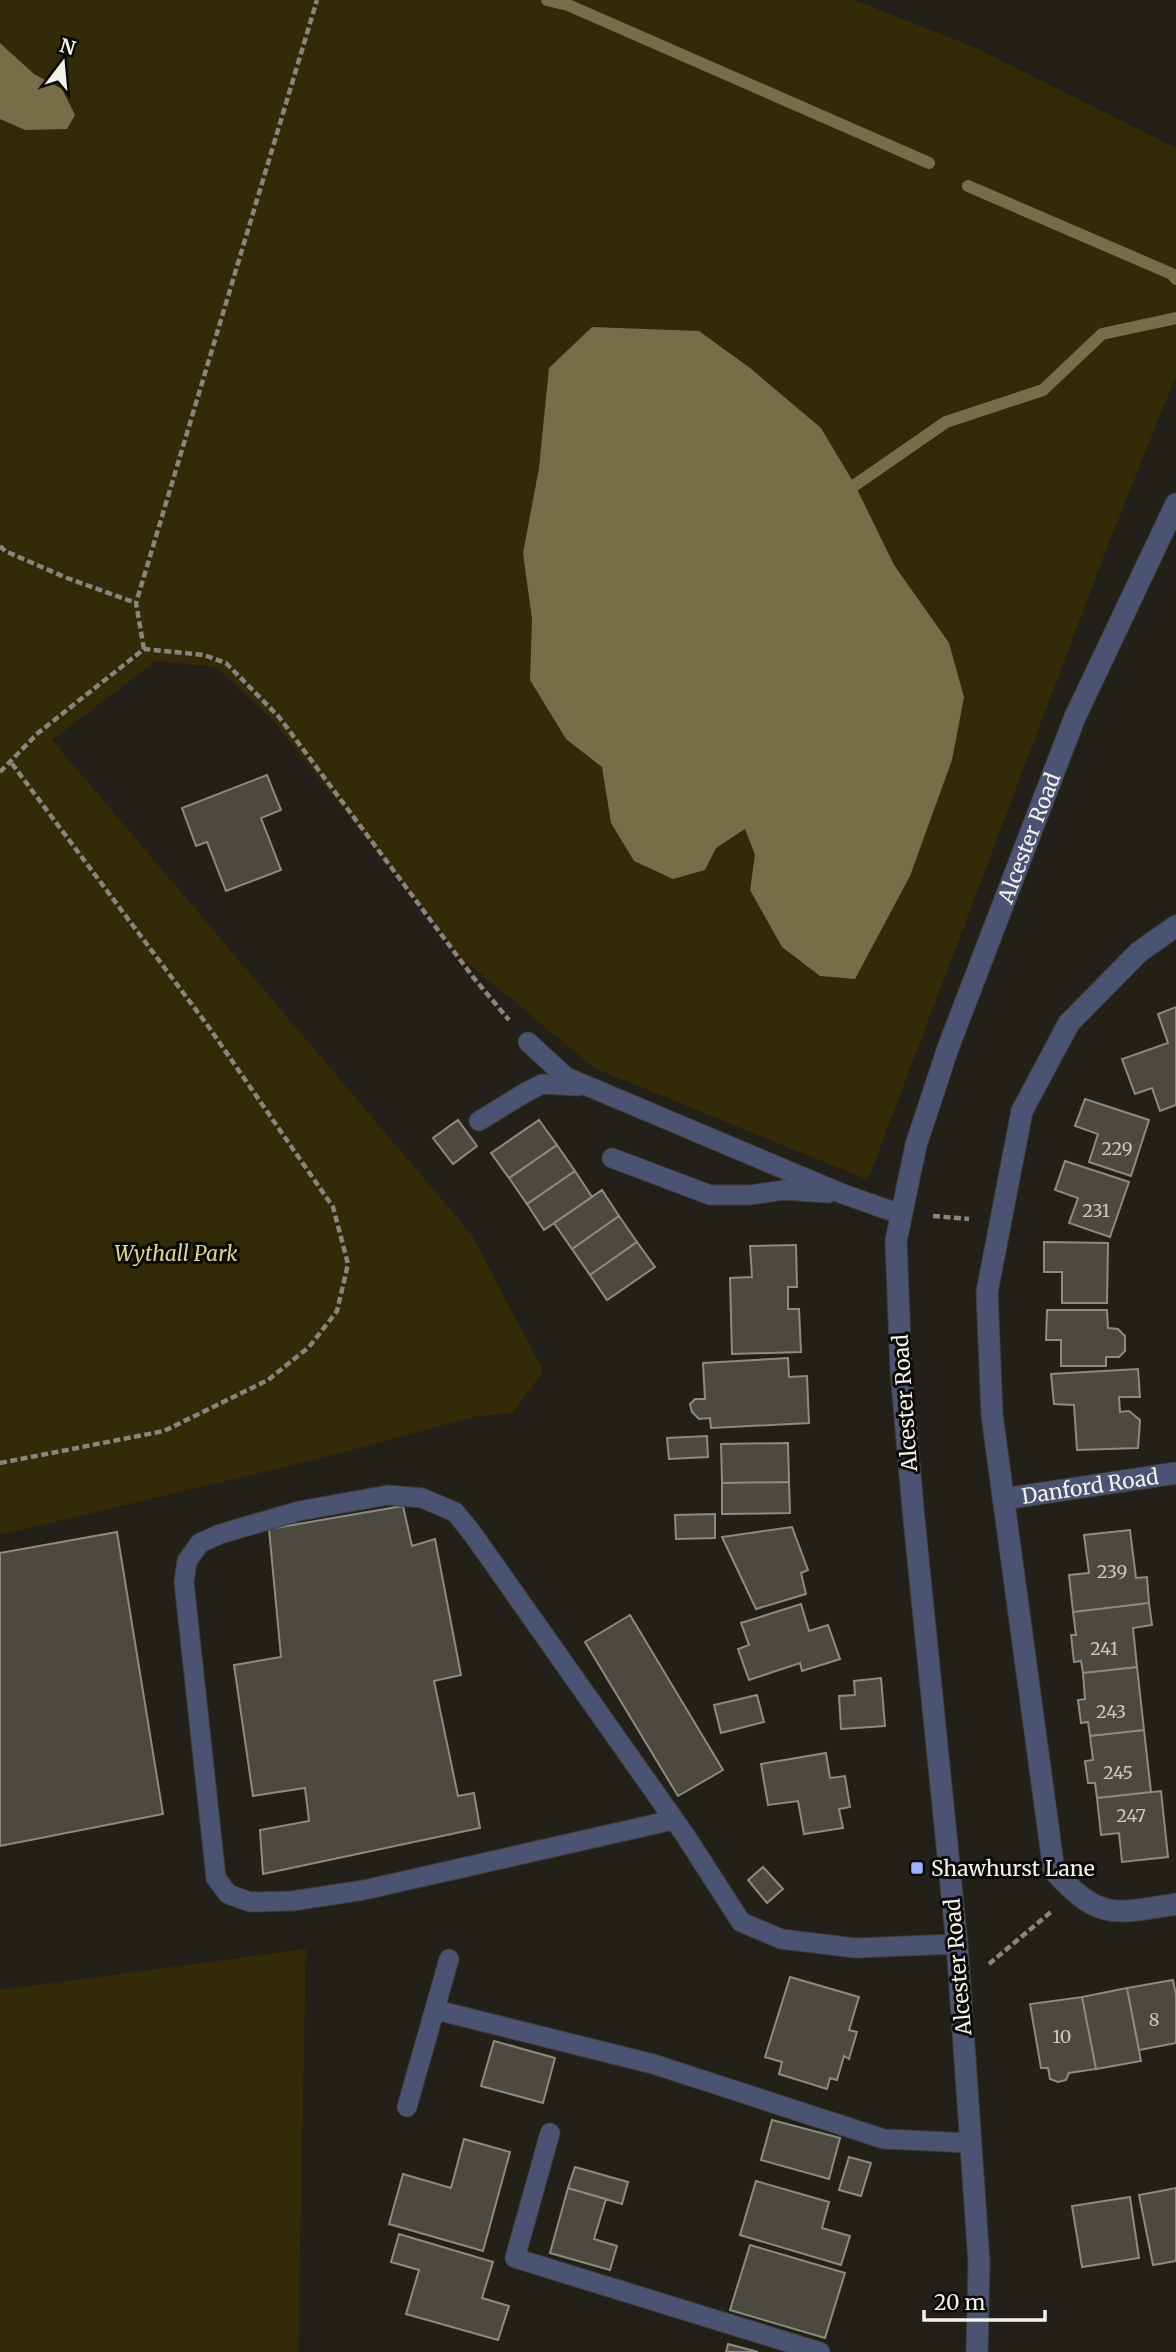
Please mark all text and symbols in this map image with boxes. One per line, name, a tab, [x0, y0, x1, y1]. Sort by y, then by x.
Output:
north arrow	[28, 28, 98, 98]
text: N	[57, 33, 78, 60]
street label: Alcester Road	[991, 768, 1066, 908]
house number: 229	[1101, 1137, 1133, 1160]
house number: 231	[1082, 1199, 1110, 1222]
park label: Wythall Park	[114, 1240, 238, 1267]
street label: Alcester Road	[887, 1333, 923, 1474]
street label: Danford Road	[1020, 1462, 1161, 1510]
house number: 239	[1097, 1560, 1127, 1583]
house number: 241	[1090, 1637, 1118, 1660]
house number: 243	[1096, 1700, 1126, 1723]
house number: 245	[1103, 1761, 1133, 1784]
house number: 247	[1116, 1804, 1146, 1827]
place label: Shawhurst Lane	[931, 1855, 1095, 1882]
marker: Shawhurst Lane	[909, 1860, 925, 1876]
street label: Alcester Road	[939, 1897, 978, 2038]
house number: 8	[1149, 2008, 1159, 2031]
house number: 10	[1053, 2025, 1071, 2048]
scale bar	[924, 2278, 1045, 2322]
text: 20 m	[934, 2289, 986, 2316]

